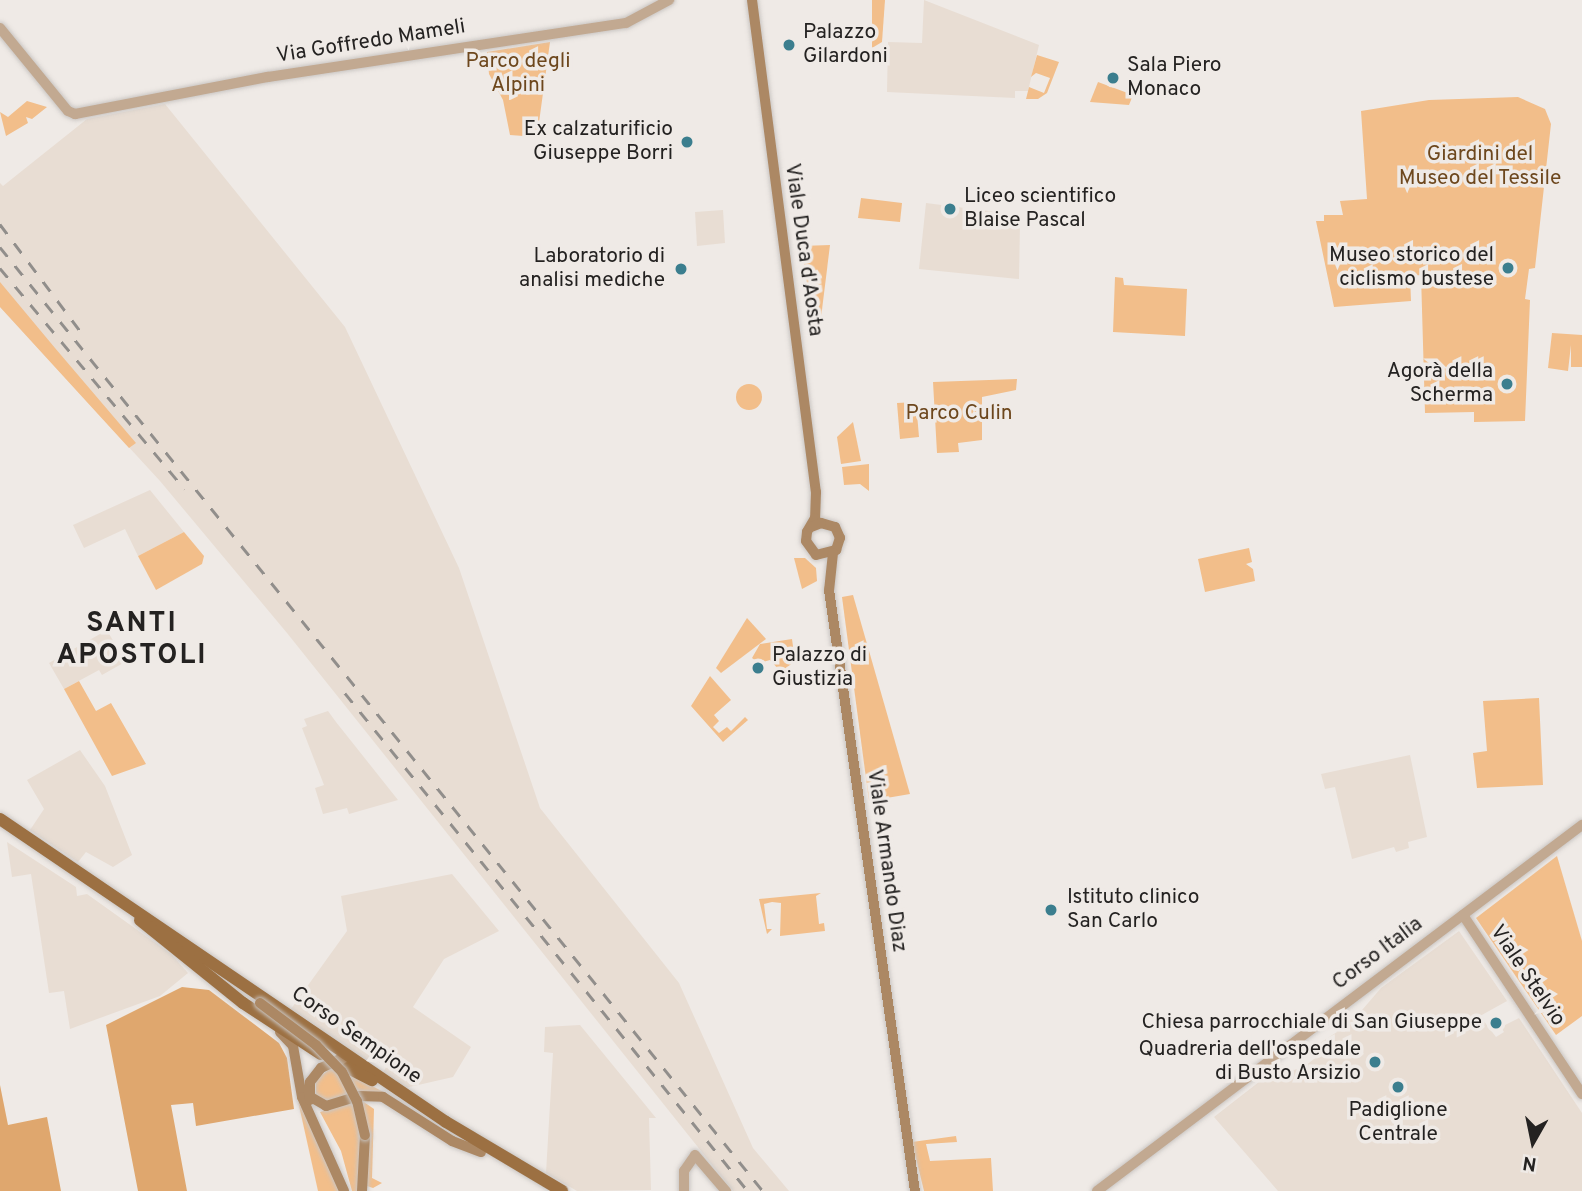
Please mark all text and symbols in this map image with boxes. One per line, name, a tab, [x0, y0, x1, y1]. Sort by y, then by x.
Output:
street label: Via Goffredo Mameli	[275, 15, 467, 69]
place label: Palazzo Gilardoni	[803, 20, 888, 70]
marker: Palazzo Gilardoni	[781, 37, 797, 53]
park label: Parco degli Alpini	[465, 49, 571, 99]
place label: Sala Piero Monaco	[1127, 53, 1222, 103]
marker: Sala Piero Monaco	[1105, 70, 1121, 86]
place label: Ex calzaturificio Giuseppe Borri	[524, 117, 673, 167]
marker: Ex calzaturificio Giuseppe Borri	[679, 134, 695, 150]
park label: Giardini del Museo del Tessile	[1398, 142, 1562, 192]
street label: Viale Duca d'Aosta	[778, 162, 828, 338]
place label: Liceo scientifico Blaise Pascal	[964, 184, 1116, 234]
marker: Liceo scientifico Blaise Pascal	[942, 201, 958, 217]
place label: Museo storico del ciclismo bustese	[1329, 243, 1494, 293]
place label: Laboratorio di analisi mediche	[519, 244, 665, 294]
marker: Laboratorio di analisi mediche	[671, 259, 691, 279]
marker: Museo storico del ciclismo bustese	[1500, 260, 1516, 276]
place label: Agorà della Scherma	[1387, 359, 1493, 409]
marker: Agorà della Scherma	[1499, 376, 1515, 392]
park label: Parco Culin	[905, 401, 1013, 427]
district label: SANTI APOSTOLI	[57, 607, 207, 673]
place label: Palazzo di Giustizia	[772, 643, 867, 693]
marker: Palazzo di Giustizia	[750, 660, 766, 676]
street label: Viale Armando Diaz	[861, 768, 911, 954]
place label: Istituto clinico San Carlo	[1067, 885, 1200, 935]
marker: Istituto clinico San Carlo	[1041, 900, 1061, 920]
street label: Corso Italia	[1328, 912, 1428, 996]
street label: Viale Stelvio	[1484, 921, 1570, 1031]
street label: Corso Sempione	[286, 982, 426, 1090]
place label: Chiesa parrocchiale di San Giuseppe	[1141, 1010, 1482, 1036]
marker: Chiesa parrocchiale di San Giuseppe	[1488, 1015, 1504, 1031]
place label: Quadreria dell'ospedale di Busto Arsizio	[1139, 1037, 1361, 1087]
marker: Quadreria dell'ospedale di Busto Arsizio	[1367, 1054, 1383, 1070]
marker: Padiglione Centrale	[1390, 1079, 1406, 1095]
place label: Padiglione Centrale	[1348, 1098, 1448, 1148]
north arrow	[1498, 1107, 1568, 1177]
text: N	[1521, 1150, 1538, 1176]

